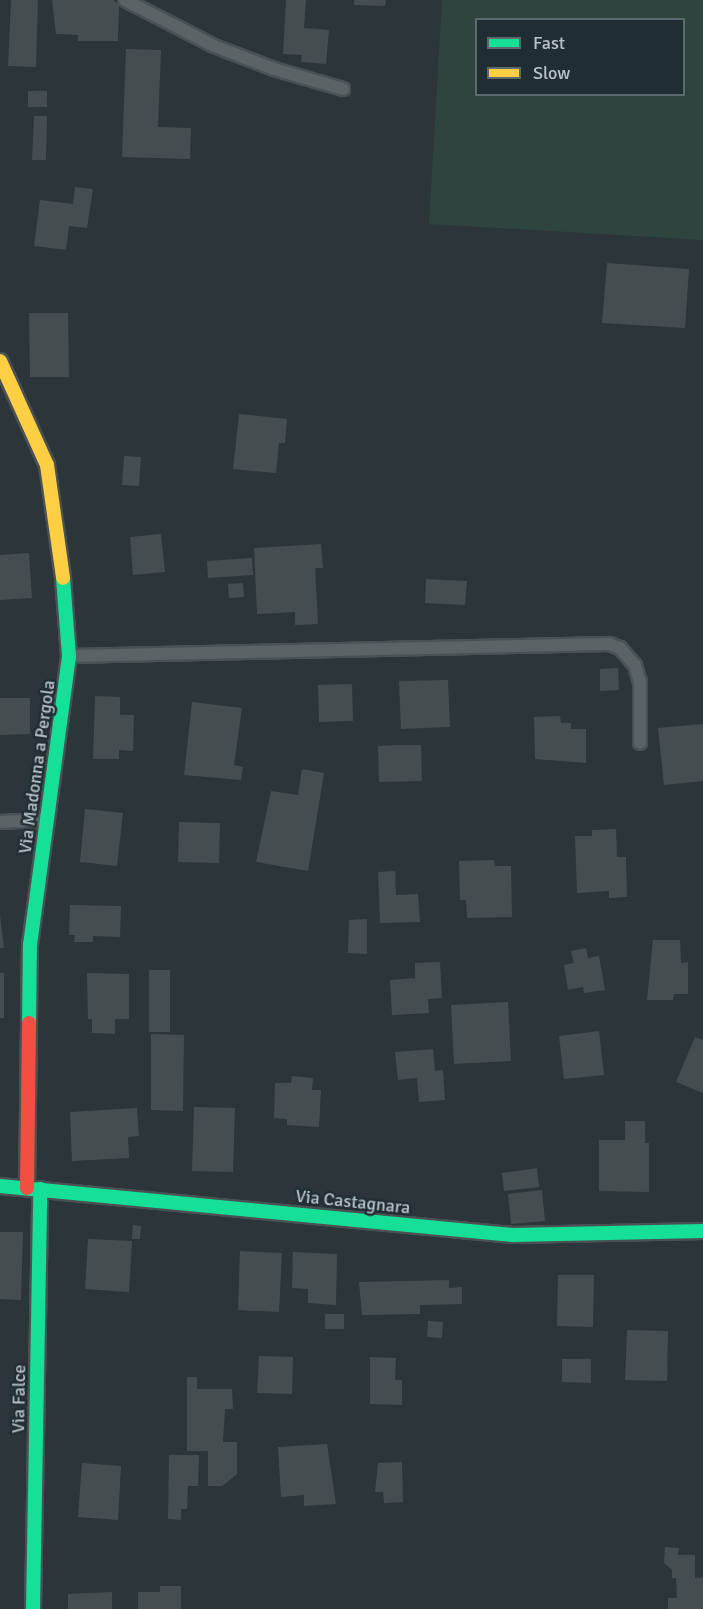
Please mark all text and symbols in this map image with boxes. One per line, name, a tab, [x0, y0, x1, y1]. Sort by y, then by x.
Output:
legend	[475, 18, 685, 96]
text: Fast	[533, 32, 565, 54]
text: Slow	[533, 62, 570, 84]
street label: Via Madonna a Pergola	[14, 679, 60, 855]
street label: Via Castagnara	[294, 1185, 412, 1219]
street label: Via Falce	[8, 1364, 30, 1434]

